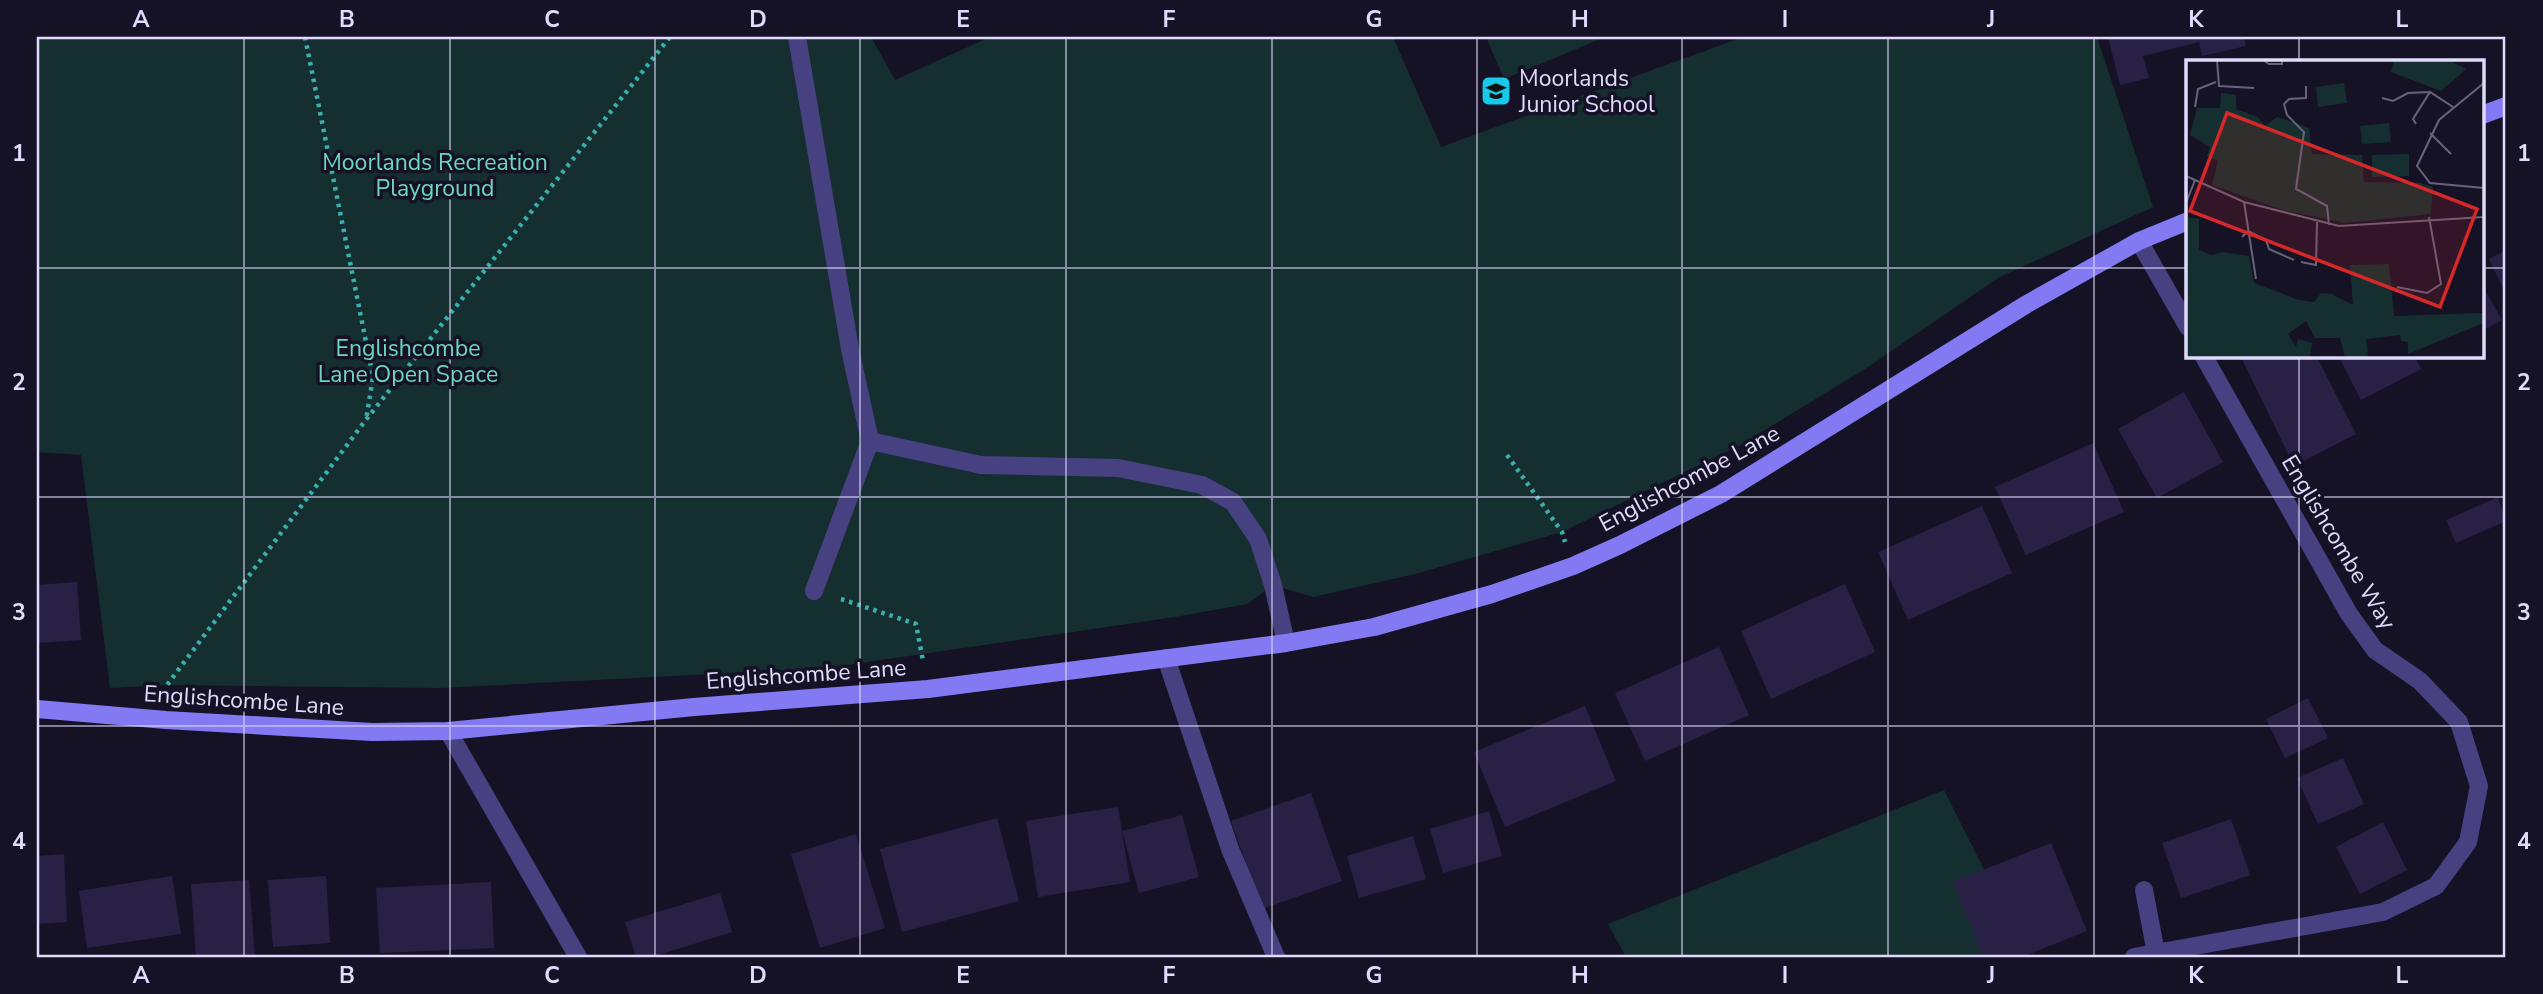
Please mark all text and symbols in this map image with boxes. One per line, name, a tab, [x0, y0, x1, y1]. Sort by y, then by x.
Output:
text: A	[132, 4, 150, 35]
text: B	[339, 4, 355, 35]
text: C	[544, 4, 560, 35]
text: D	[749, 4, 767, 35]
text: E	[956, 4, 970, 35]
text: F	[1163, 4, 1176, 35]
text: G	[1366, 4, 1382, 35]
text: H	[1571, 4, 1589, 35]
text: I	[1782, 4, 1788, 35]
text: J	[1986, 4, 1995, 35]
text: K	[2188, 4, 2204, 35]
text: L	[2396, 4, 2409, 35]
inset map	[2186, 60, 2484, 357]
place label: Moorlands Junior School	[1518, 63, 1655, 120]
school or university icon: Moorlands Junior School	[1479, 74, 1513, 108]
text: 1	[12, 138, 26, 169]
text: 1	[2517, 138, 2531, 169]
park label: Moorlands Recreation Playground	[322, 147, 548, 204]
park label: Englishcombe Lane Open Space	[318, 333, 498, 390]
text: 2	[12, 367, 26, 398]
text: 2	[2517, 367, 2531, 398]
street label: Englishcombe Lane	[1593, 418, 1785, 539]
street label: Englishcombe Way	[2274, 449, 2403, 635]
text: 3	[12, 597, 26, 628]
text: 3	[2517, 597, 2531, 628]
street label: Englishcombe Lane	[705, 652, 907, 697]
street label: Englishcombe Lane	[143, 678, 345, 723]
text: 4	[12, 826, 26, 857]
text: 4	[2517, 826, 2531, 857]
text: A	[132, 960, 150, 991]
text: B	[339, 960, 355, 991]
text: C	[544, 960, 560, 991]
text: D	[749, 960, 767, 991]
text: E	[956, 960, 970, 991]
text: F	[1163, 960, 1176, 991]
text: G	[1366, 960, 1382, 991]
text: H	[1571, 960, 1589, 991]
text: I	[1782, 960, 1788, 991]
text: J	[1986, 960, 1995, 991]
text: K	[2188, 960, 2204, 991]
text: L	[2396, 960, 2409, 991]

